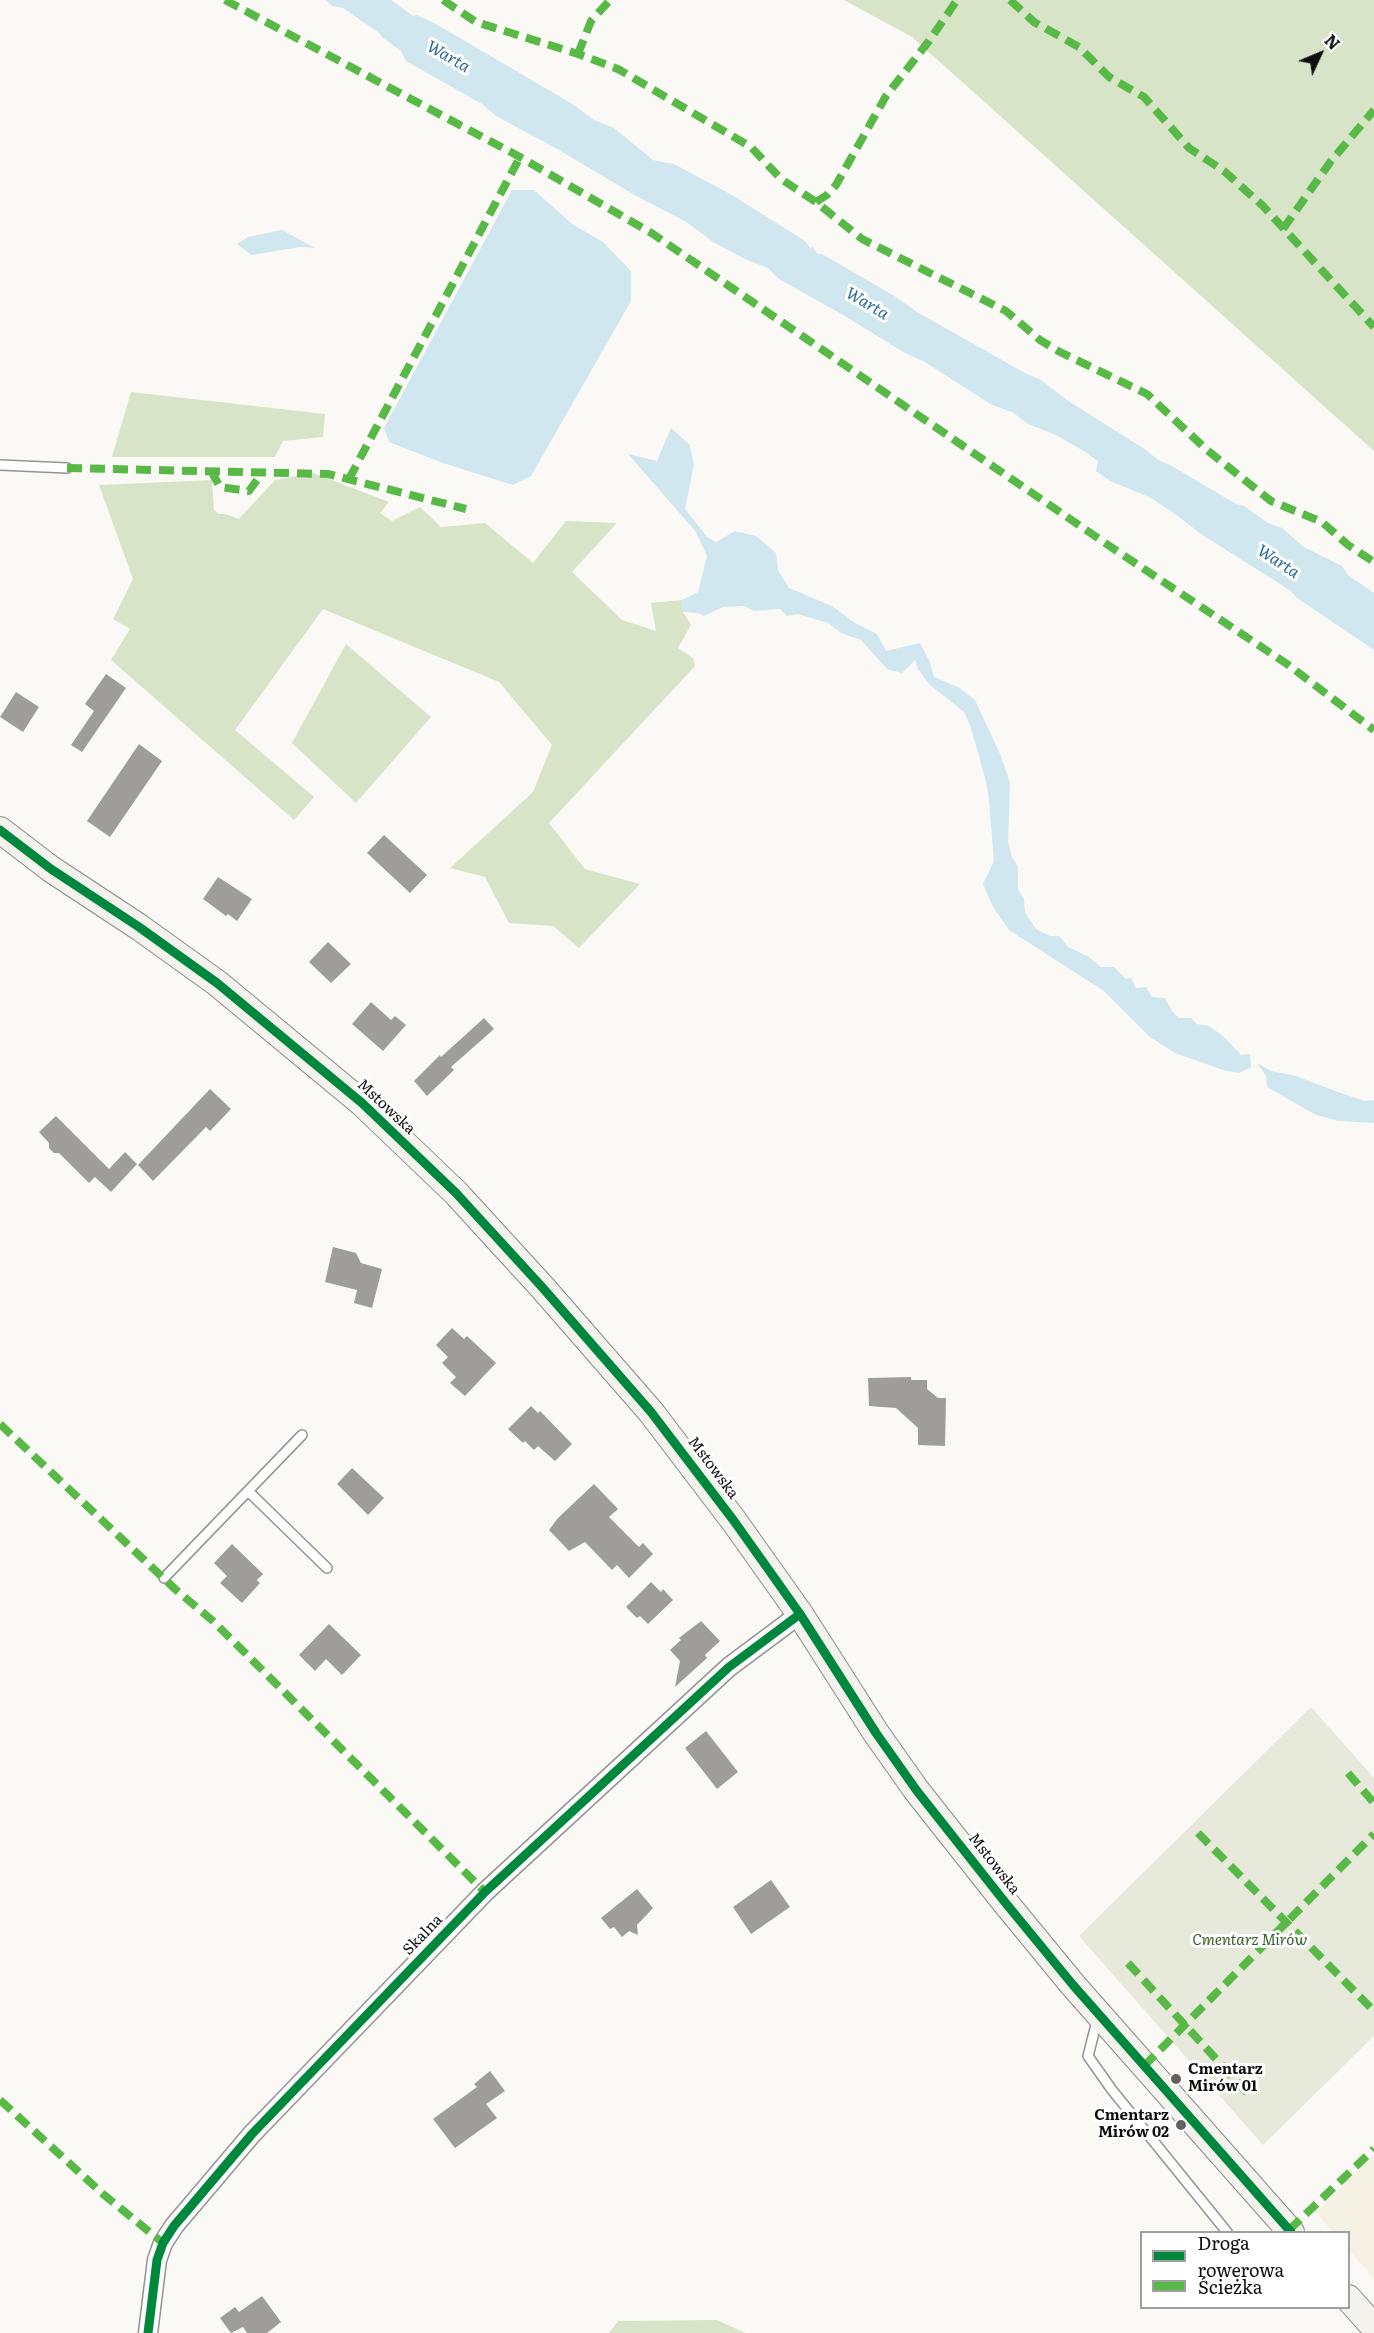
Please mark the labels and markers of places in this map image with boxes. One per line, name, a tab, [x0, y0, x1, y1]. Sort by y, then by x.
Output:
place label: Cmentarz Mirów 01	[1188, 2061, 1263, 2096]
marker: Cmentarz Mirów 01	[1169, 2072, 1183, 2086]
place label: Cmentarz Mirów 02	[1094, 2107, 1169, 2142]
marker: Cmentarz Mirów 02	[1174, 2118, 1188, 2132]

